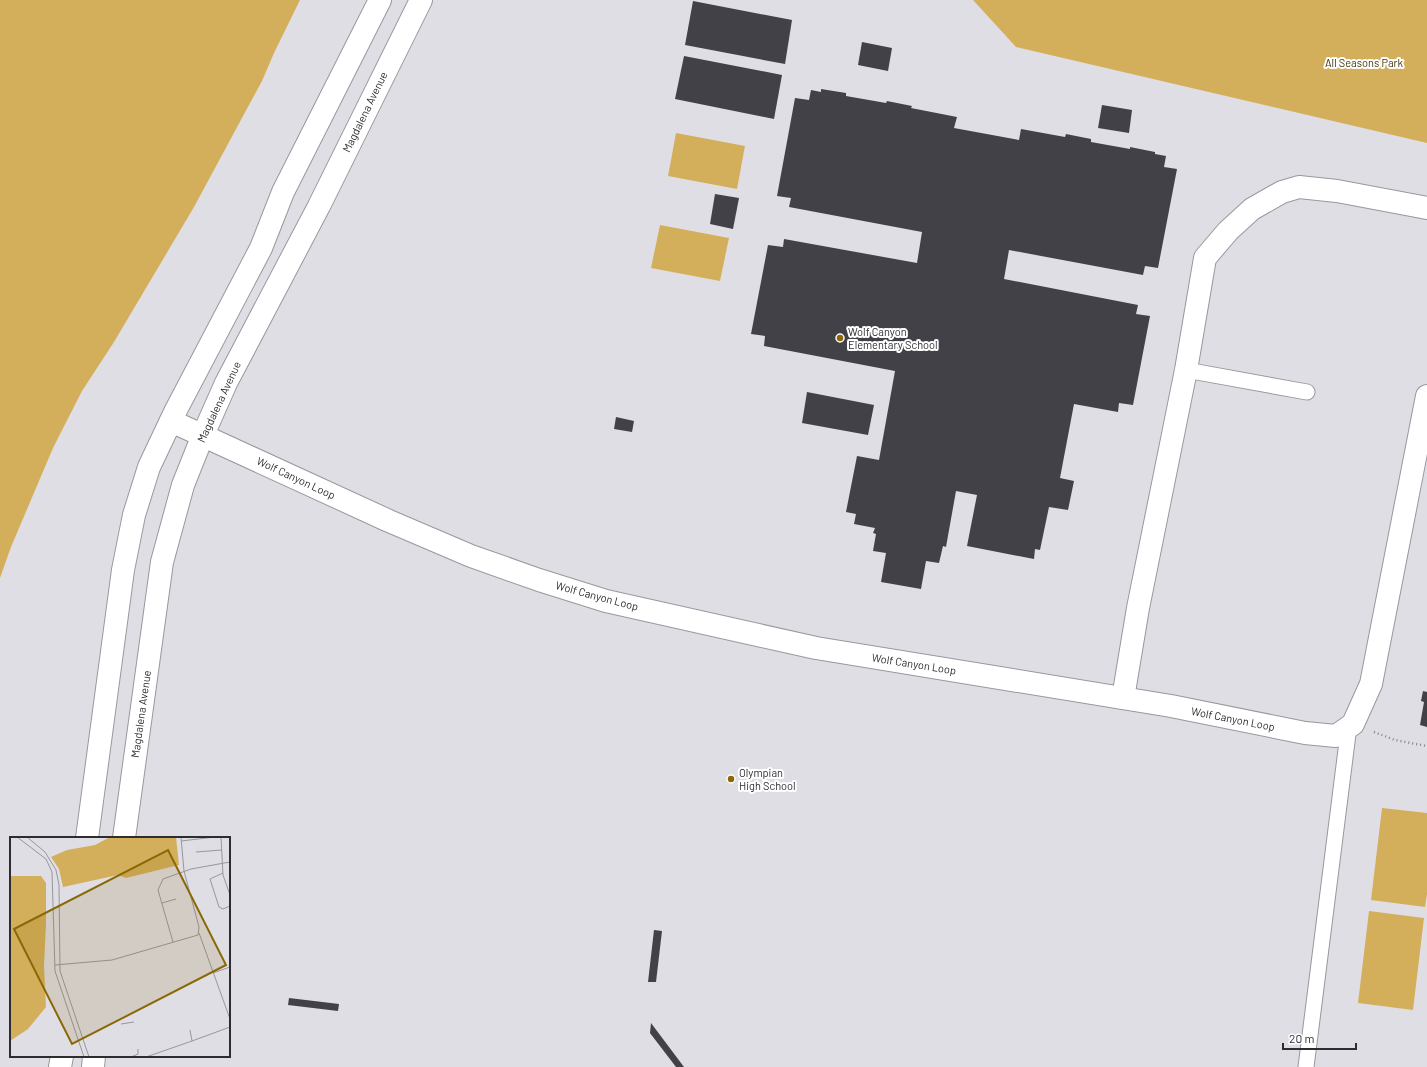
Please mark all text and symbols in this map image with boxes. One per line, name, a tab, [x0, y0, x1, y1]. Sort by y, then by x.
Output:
park label: All Seasons Park	[1325, 56, 1404, 69]
street label: Magdalena Avenue	[339, 69, 390, 154]
place label: Wolf Canyon Elementary School	[848, 325, 938, 351]
marker: Wolf Canyon Elementary School	[835, 333, 845, 343]
street label: Magdalena Avenue	[194, 359, 243, 444]
street label: Wolf Canyon Loop	[255, 454, 338, 501]
street label: Wolf Canyon Loop	[554, 578, 640, 613]
street label: Wolf Canyon Loop	[871, 650, 957, 677]
street label: Magdalena Avenue	[128, 669, 153, 758]
street label: Wolf Canyon Loop	[1190, 704, 1276, 733]
place label: Olympian High School	[739, 766, 796, 792]
marker: Olympian High School	[726, 774, 736, 784]
inset map	[10, 837, 230, 1057]
scale bar	[1283, 1025, 1356, 1051]
text: 20 m	[1289, 1031, 1315, 1045]

